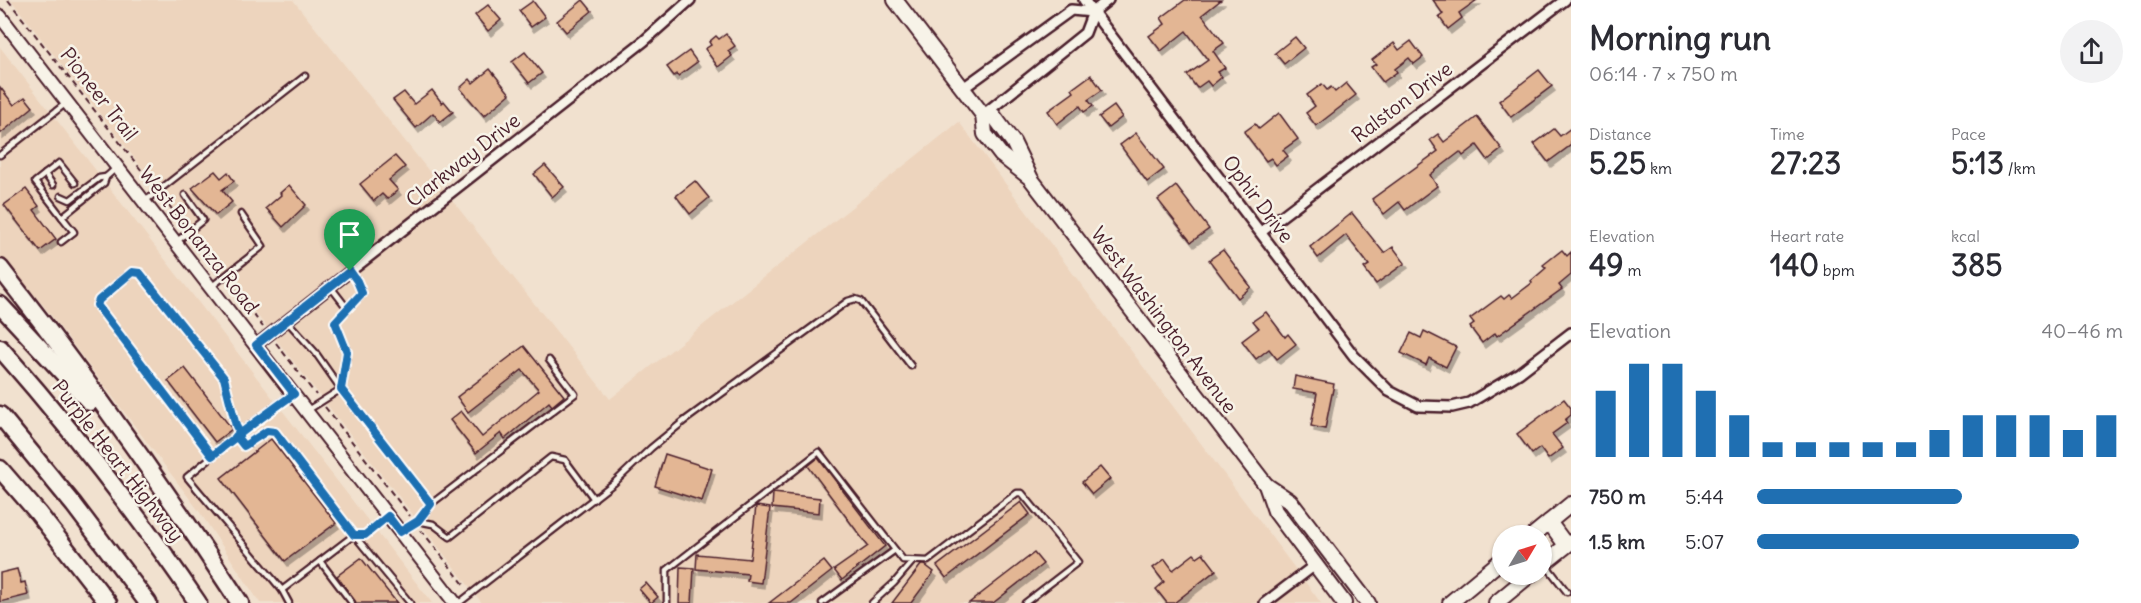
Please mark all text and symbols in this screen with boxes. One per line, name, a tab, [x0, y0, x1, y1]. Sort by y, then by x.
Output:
text: Morning run	[1589, 17, 1771, 59]
button: share	[2060, 20, 2123, 83]
street label: Pioneer Trail	[55, 42, 143, 145]
street label: Ralston Drive	[1347, 56, 1457, 147]
text: 06:14 · 7 × 750 m	[1589, 61, 1738, 86]
street label: Clarkway Drive	[401, 107, 525, 212]
text: Distance	[1589, 124, 1651, 144]
text: Time	[1770, 124, 1805, 144]
text: Pace	[1951, 124, 1986, 144]
text: 5.25	[1589, 144, 1646, 182]
text: 27:23	[1770, 144, 1841, 182]
text: 5:13	[1951, 144, 2004, 182]
street label: Ophir Drive	[1217, 150, 1299, 247]
text: km	[1646, 158, 1672, 178]
text: /km	[2004, 158, 2036, 178]
street label: West Bonanza Road	[134, 161, 265, 319]
pin	[324, 209, 375, 271]
icon: arrive	[333, 218, 366, 251]
street label: West Washington Avenue	[1086, 222, 1243, 418]
text: Elevation	[1589, 226, 1655, 246]
text: Heart rate	[1770, 226, 1844, 246]
text: kcal	[1951, 226, 1980, 246]
text: 49	[1589, 246, 1624, 284]
text: 140	[1770, 246, 1819, 284]
text: 385	[1951, 246, 2003, 284]
text: m	[1624, 260, 1641, 280]
text: bpm	[1819, 260, 1855, 280]
text: Elevation	[1589, 318, 1671, 343]
text: 40–46 m	[2042, 318, 2123, 343]
street label: Purple Heart Highway	[47, 375, 190, 547]
text: 750 m	[1589, 484, 1646, 509]
text: 5:44	[1685, 484, 1724, 509]
north arrow	[1492, 525, 1552, 585]
map controls	[1492, 525, 1552, 585]
text: 1.5 km	[1589, 529, 1645, 554]
text: 5:07	[1685, 529, 1724, 554]

